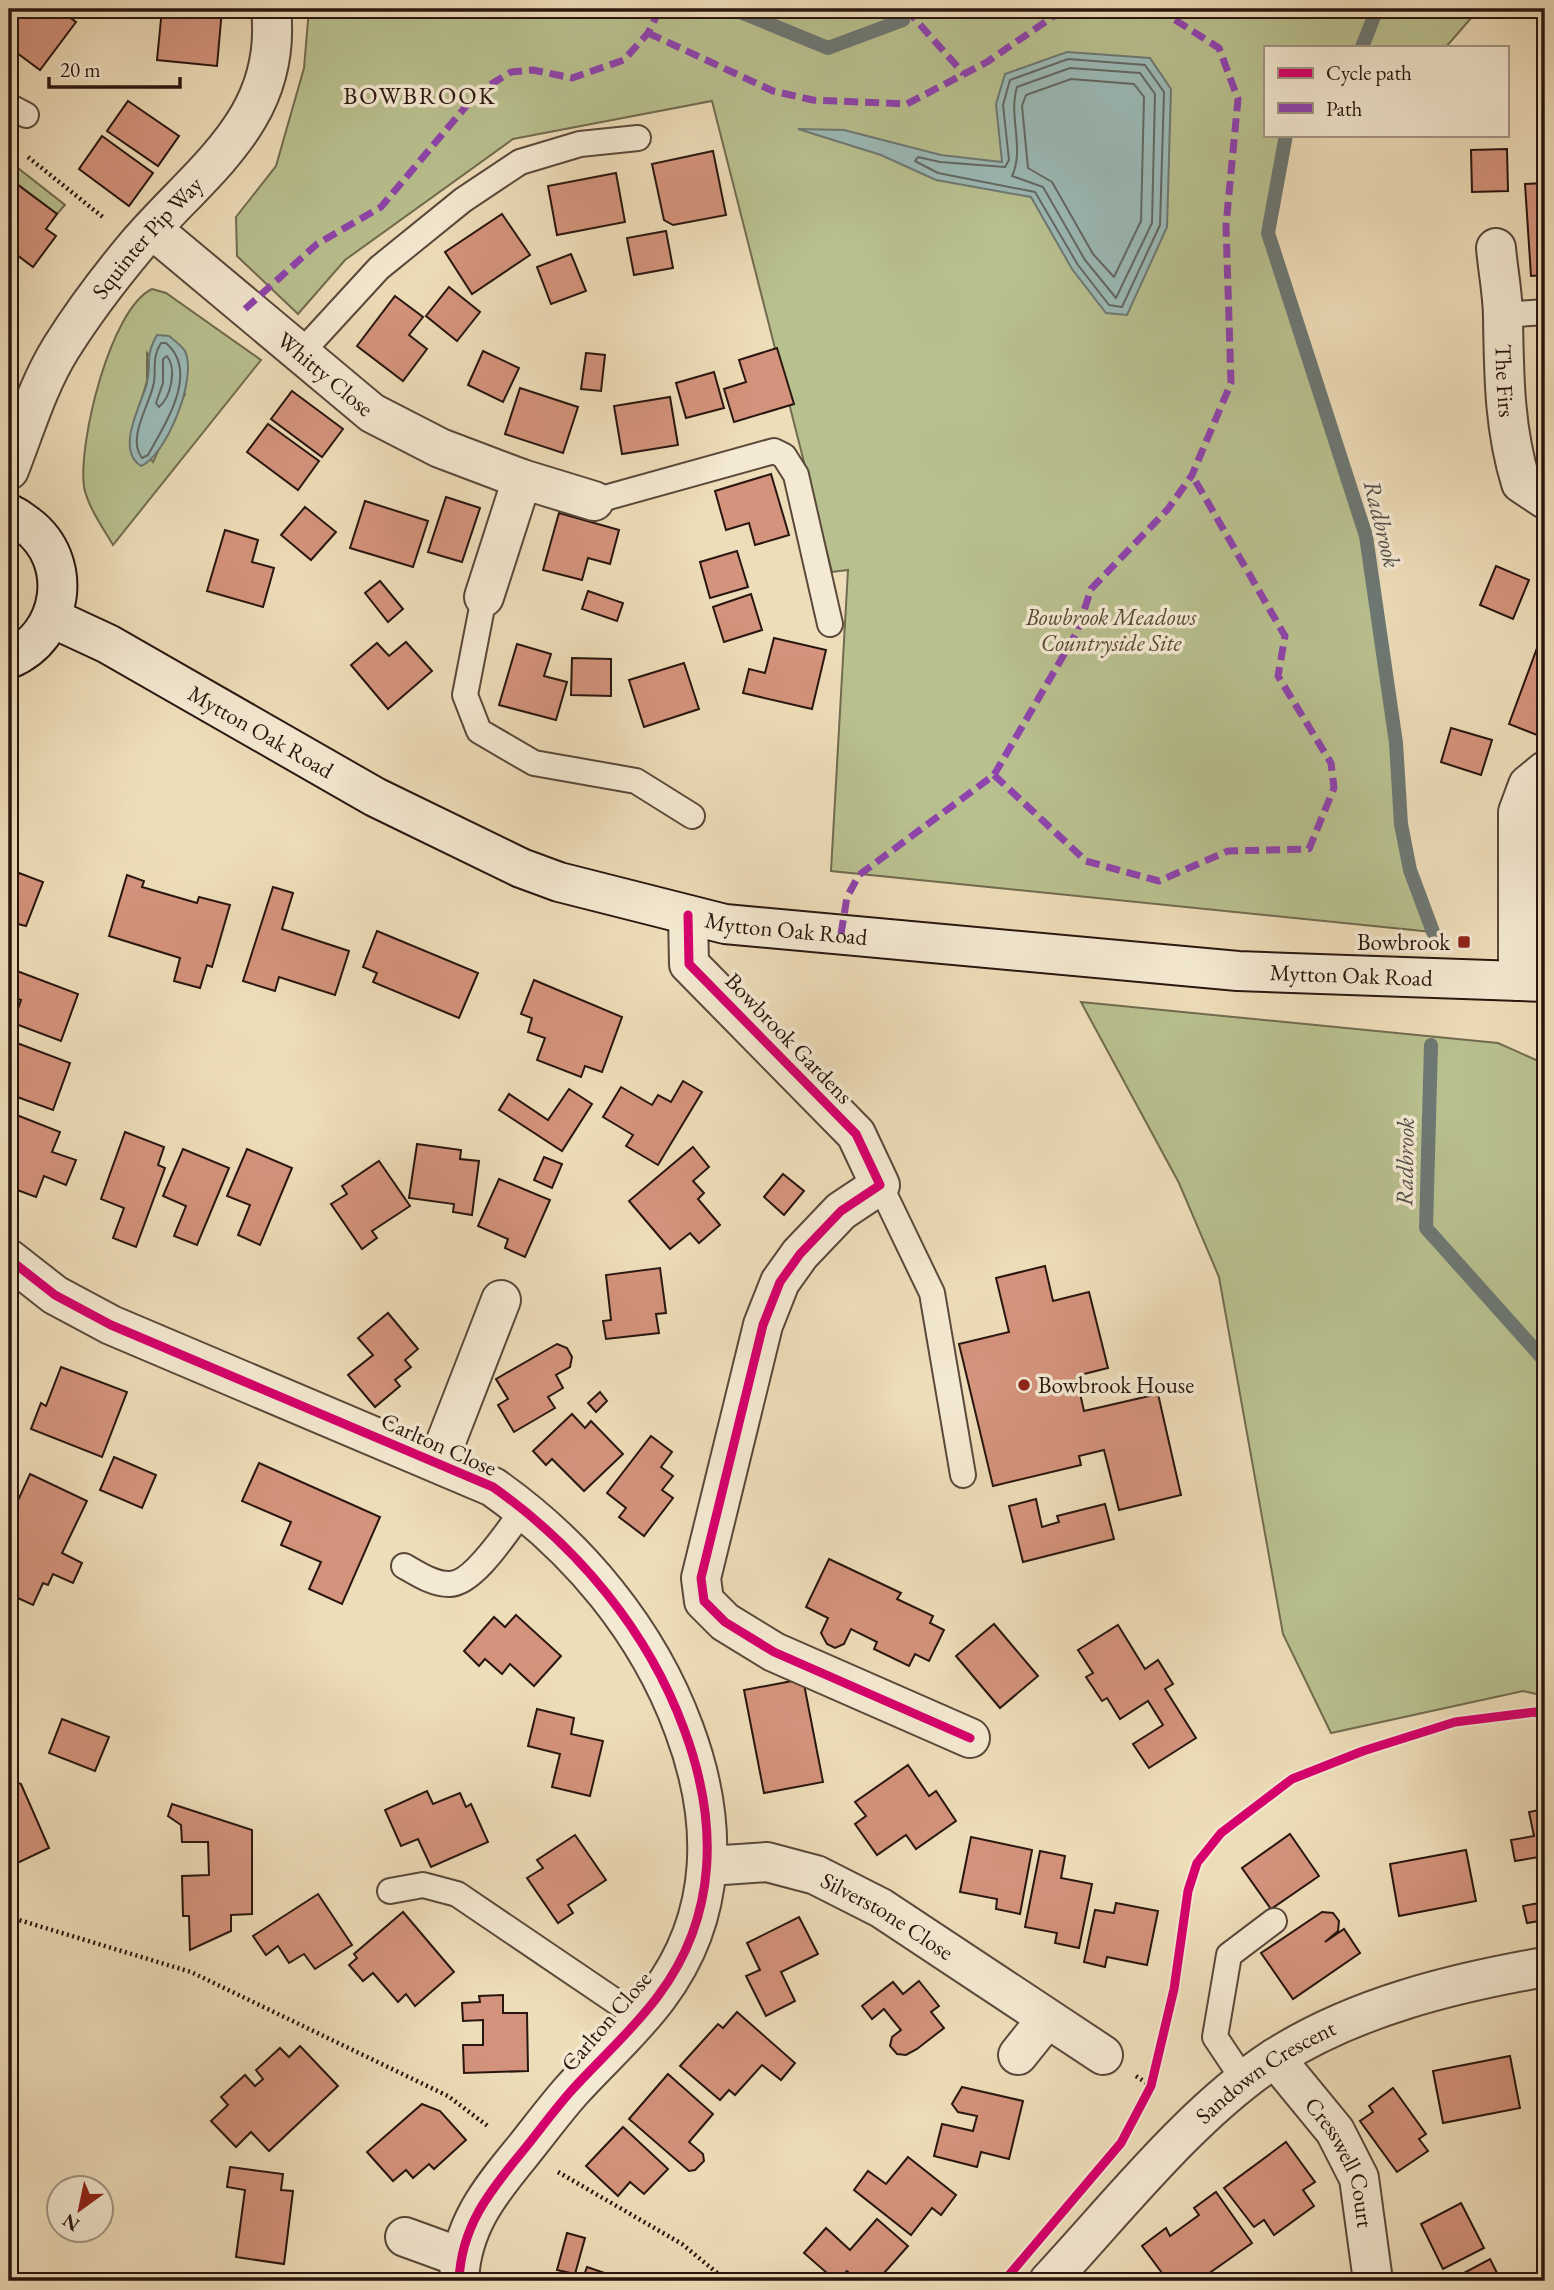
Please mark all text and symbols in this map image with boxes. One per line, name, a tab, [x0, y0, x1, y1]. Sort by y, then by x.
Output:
scale bar	[49, 46, 180, 90]
legend	[1264, 46, 1508, 136]
text: 20 m	[60, 56, 101, 83]
text: Cycle path	[1326, 59, 1412, 86]
district label: BOWBROOK	[343, 80, 497, 111]
text: Path	[1326, 95, 1363, 122]
street label: Squinter Pip Way	[85, 169, 210, 305]
street label: Whitty Close	[271, 325, 380, 423]
street label: The Firs	[1488, 344, 1522, 419]
water label: Radbrook	[1357, 477, 1408, 571]
park label: Bowbrook Meadows Countryside Site	[1025, 602, 1197, 658]
street label: Mytton Oak Road	[183, 678, 339, 785]
street label: Mytton Oak Road	[702, 905, 869, 952]
place label: Bowbrook	[1357, 927, 1451, 957]
marker: Bowbrook	[1456, 934, 1472, 950]
street label: Mytton Oak Road	[1269, 957, 1433, 993]
street label: Bowbrook Gardens	[719, 966, 859, 1110]
water label: Radbrook	[1388, 1117, 1421, 1207]
place label: Bowbrook House	[1038, 1370, 1194, 1400]
marker: Bowbrook House	[1016, 1377, 1032, 1393]
street label: Carlton Close	[376, 1405, 502, 1483]
street label: Silverstone Close	[816, 1865, 959, 1967]
street label: Carlton Close	[554, 1964, 658, 2078]
street label: Sandown Crescent	[1189, 2012, 1341, 2130]
street label: Cresswell Court	[1298, 2091, 1381, 2230]
north arrow	[46, 2174, 116, 2244]
text: N	[57, 2208, 84, 2238]

